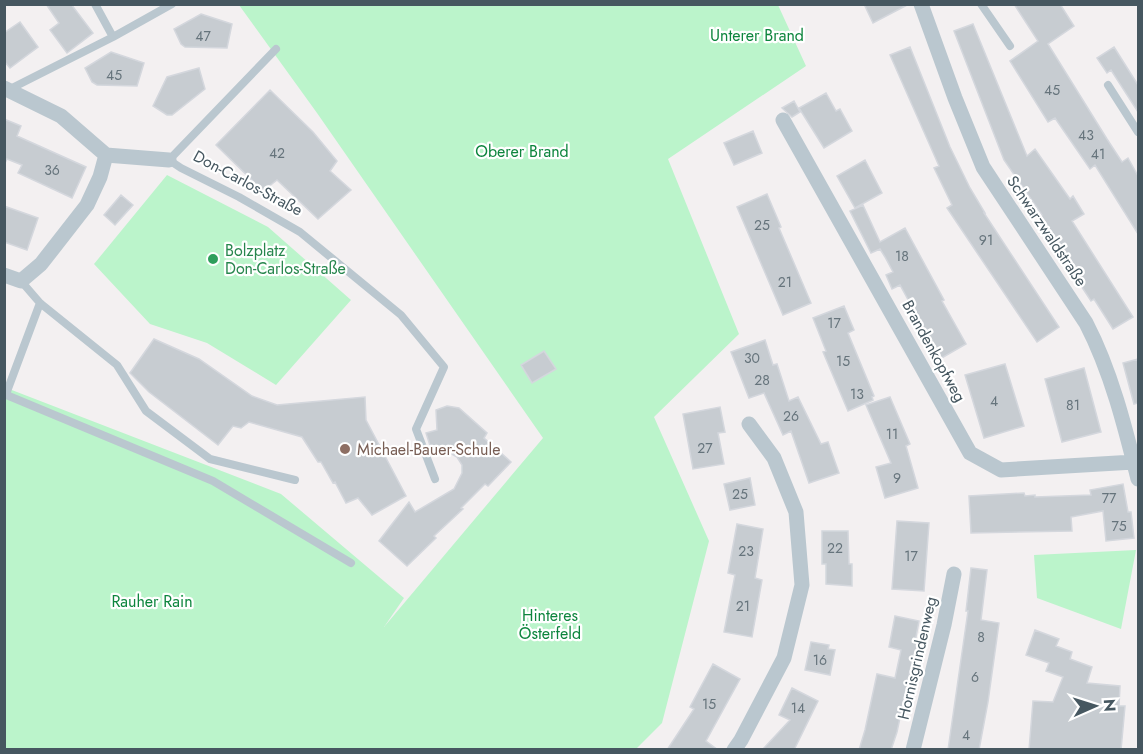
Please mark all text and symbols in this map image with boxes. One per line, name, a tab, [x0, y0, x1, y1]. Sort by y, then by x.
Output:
park label: Unterer Brand	[710, 24, 804, 47]
house number: 47	[195, 26, 211, 46]
house number: 45	[106, 65, 122, 85]
house number: 45	[1044, 80, 1060, 100]
house number: 43	[1078, 125, 1094, 145]
park label: Oberer Brand	[475, 140, 569, 163]
house number: 42	[269, 143, 285, 163]
street label: Don-Carlos-Straße	[189, 144, 307, 222]
house number: 41	[1091, 144, 1105, 164]
house number: 36	[44, 160, 60, 180]
street label: Schwarzwaldstraße	[1001, 171, 1093, 291]
house number: 25	[754, 215, 770, 235]
house number: 91	[979, 230, 993, 250]
place label: Bolzplatz Don-Carlos-Straße	[225, 239, 346, 280]
house number: 18	[895, 246, 909, 266]
marker: Bolzplatz Don-Carlos-Straße	[206, 252, 220, 266]
house number: 21	[778, 272, 792, 292]
street label: Brandenkopfweg	[896, 296, 972, 406]
house number: 17	[827, 313, 841, 333]
house number: 30	[744, 348, 760, 368]
house number: 15	[836, 351, 850, 371]
house number: 28	[754, 370, 770, 390]
house number: 13	[850, 384, 864, 404]
house number: 4	[990, 391, 998, 411]
house number: 81	[1066, 395, 1080, 415]
house number: 26	[783, 406, 799, 426]
house number: 11	[886, 424, 898, 444]
place label: Michael-Bauer-Schule	[357, 438, 500, 461]
house number: 27	[697, 438, 713, 458]
marker: Michael-Bauer-Schule	[338, 442, 352, 456]
house number: 9	[893, 468, 901, 488]
house number: 25	[732, 484, 748, 504]
house number: 77	[1102, 488, 1117, 508]
house number: 75	[1111, 516, 1127, 536]
house number: 22	[827, 538, 843, 558]
house number: 23	[738, 541, 754, 561]
house number: 17	[904, 546, 918, 566]
park label: Rauher Rain	[111, 590, 193, 613]
street label: Hornisgrindenweg	[892, 594, 942, 722]
house number: 21	[736, 596, 750, 616]
park label: Hinteres Österfeld	[519, 604, 581, 645]
house number: 8	[977, 627, 985, 647]
house number: 16	[813, 650, 827, 670]
house number: 6	[971, 667, 979, 687]
north arrow	[1065, 676, 1125, 736]
house number: 15	[702, 694, 716, 714]
house number: 14	[791, 698, 805, 718]
text: N	[1098, 698, 1121, 712]
house number: 4	[962, 725, 970, 745]

